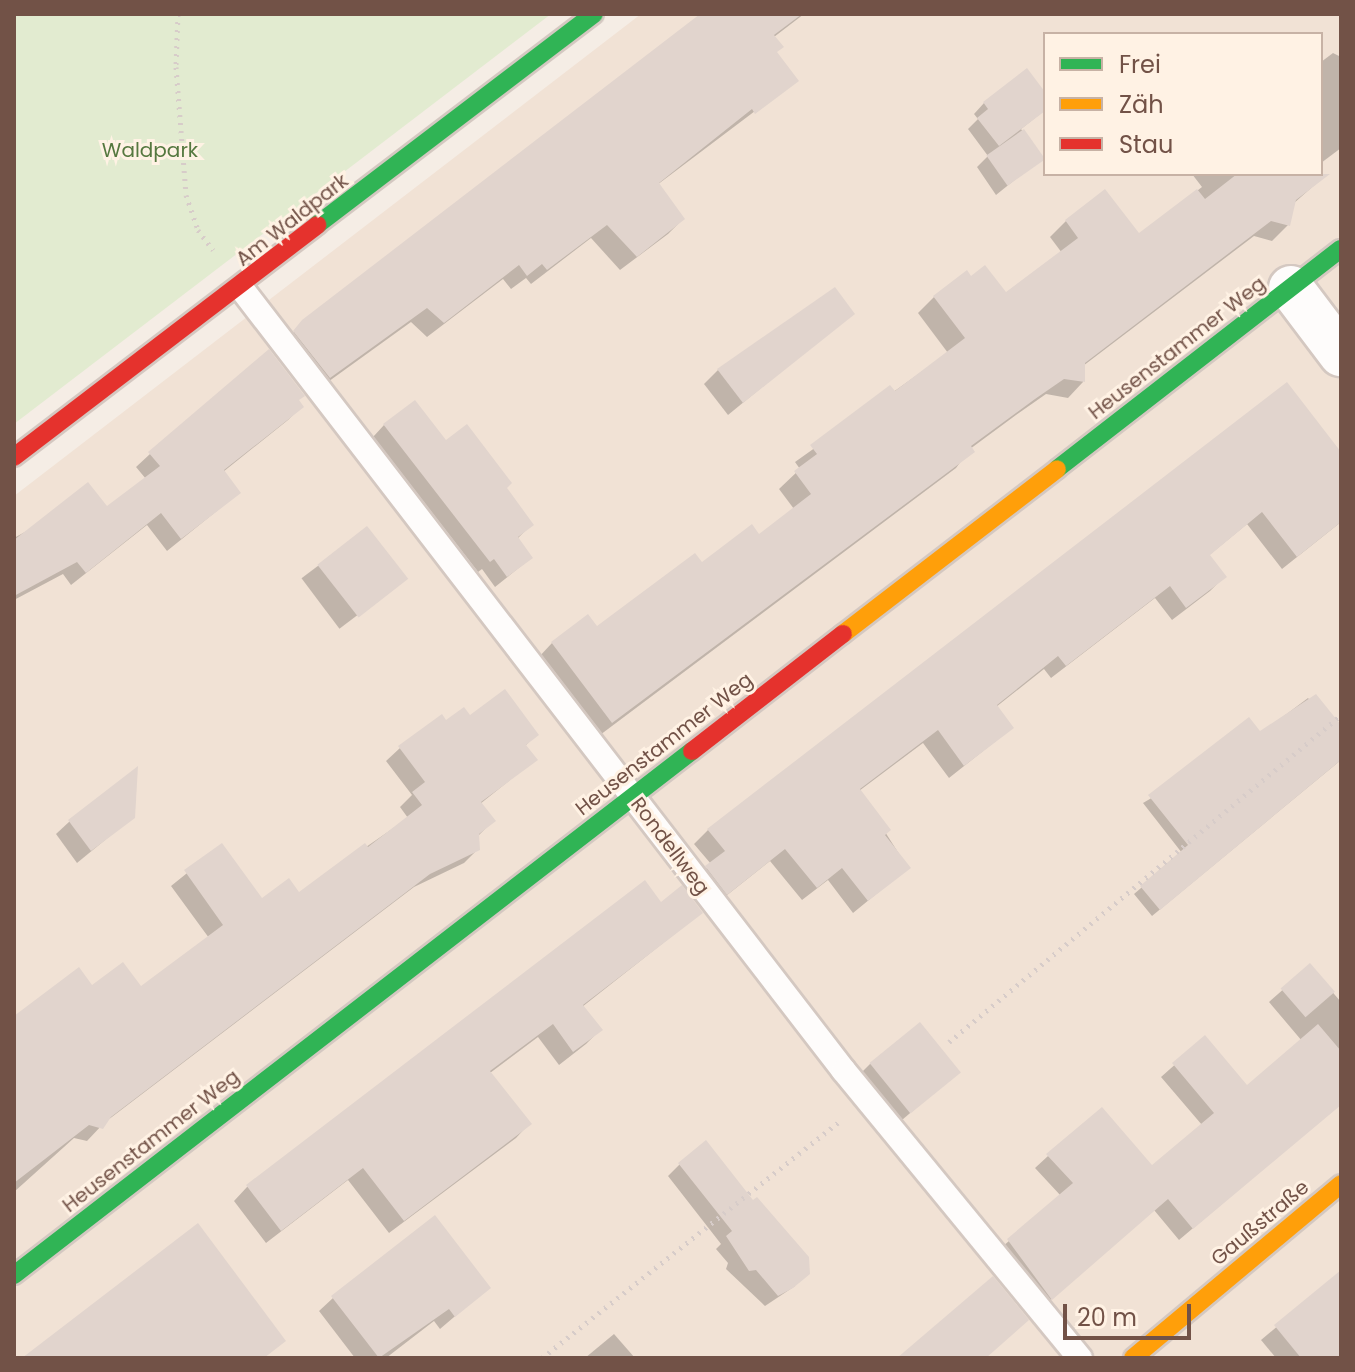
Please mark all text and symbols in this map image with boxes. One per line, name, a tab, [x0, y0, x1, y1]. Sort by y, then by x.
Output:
legend	[1043, 32, 1323, 176]
text: Frei	[1119, 48, 1161, 81]
text: Zäh	[1119, 88, 1164, 121]
text: Stau	[1119, 128, 1173, 161]
park label: Waldpark	[102, 138, 198, 162]
street label: Am Waldpark	[231, 169, 353, 271]
street label: Heusenstammer Weg	[1084, 272, 1270, 424]
street label: Heusenstammer Weg	[571, 668, 757, 820]
street label: Rondellweg	[626, 793, 714, 899]
street label: Heusenstammer Weg	[58, 1065, 244, 1217]
street label: Gaußstraße	[1206, 1175, 1314, 1271]
scale bar	[1067, 1288, 1195, 1338]
text: 20 m	[1077, 1301, 1137, 1334]

